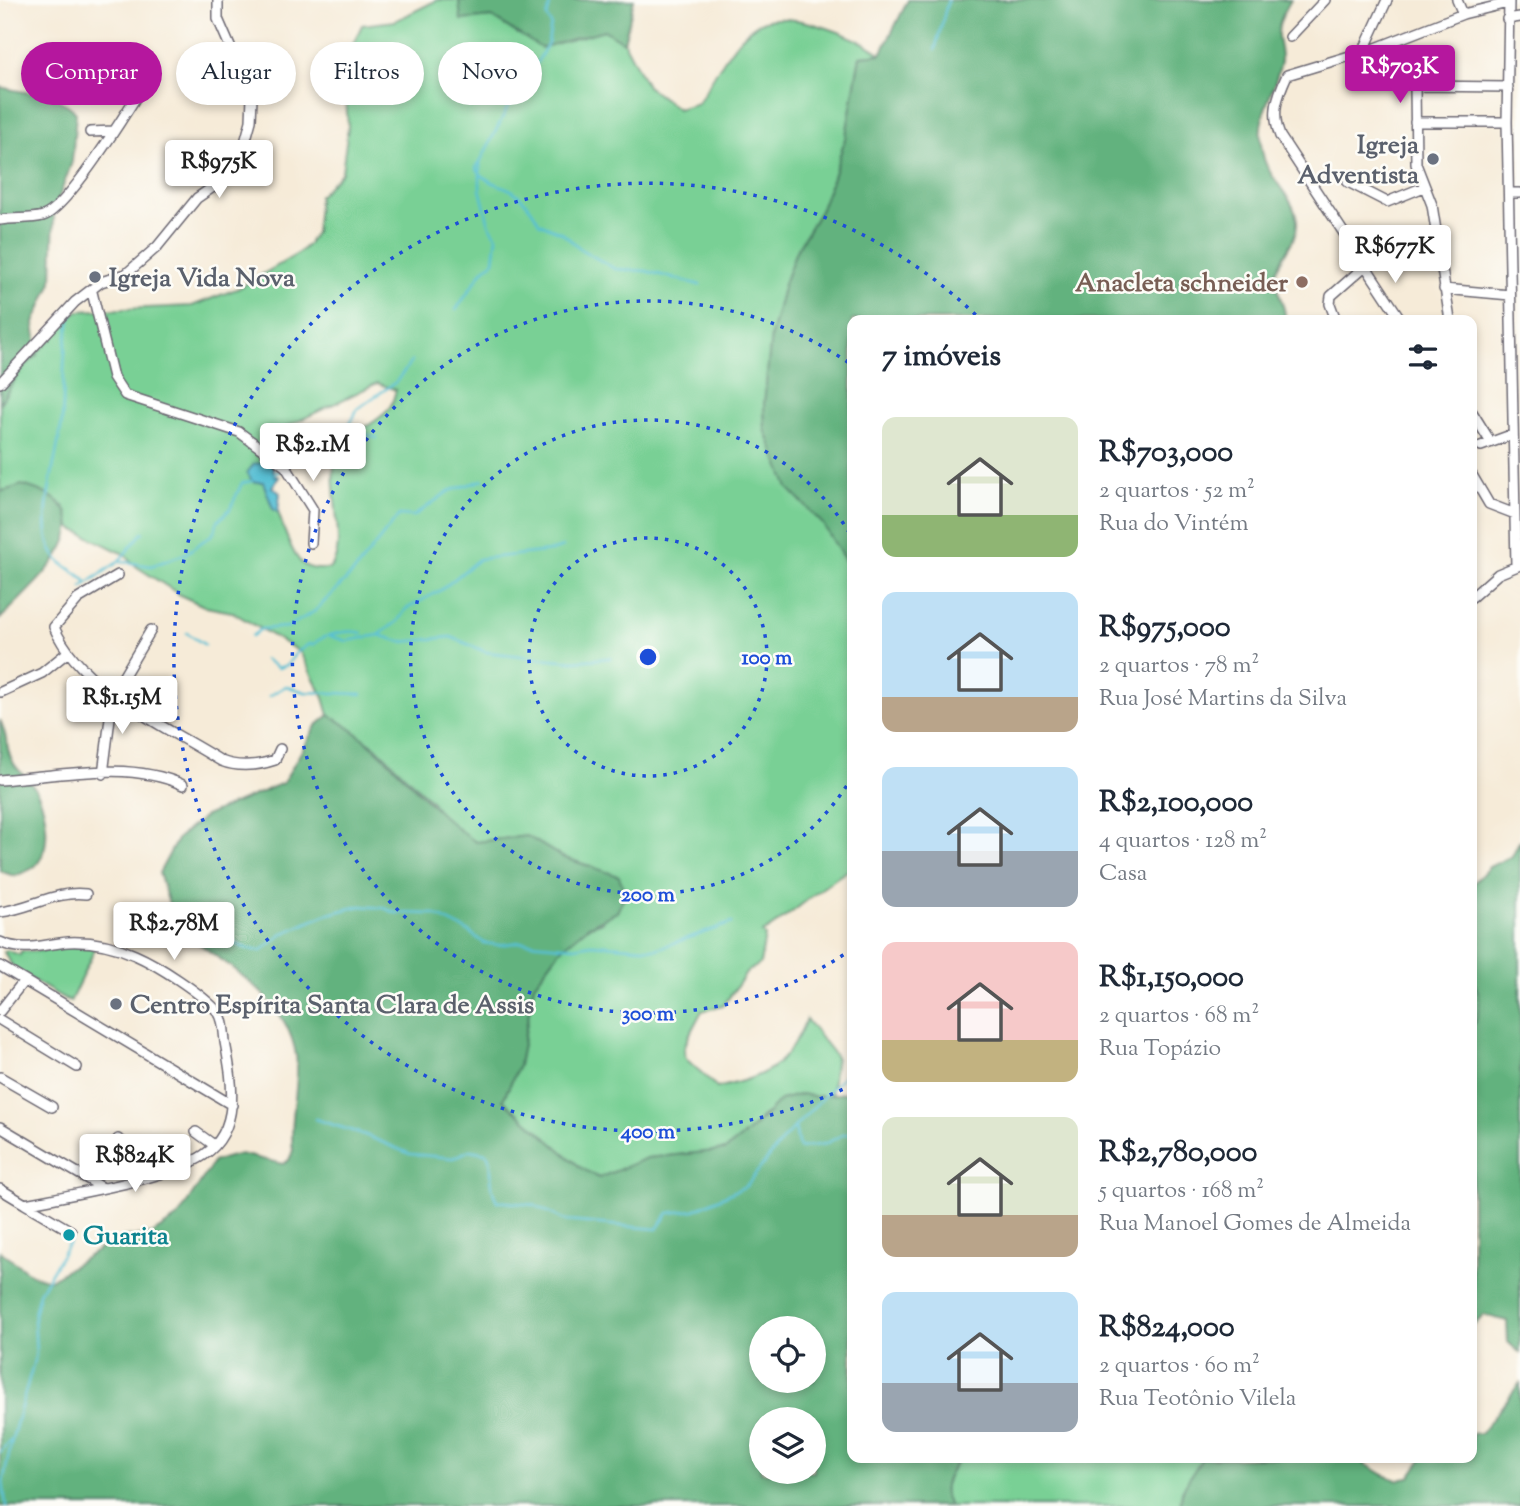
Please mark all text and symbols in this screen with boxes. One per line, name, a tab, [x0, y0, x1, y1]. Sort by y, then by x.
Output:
chip: Comprar	[21, 42, 162, 105]
chip: Alugar	[176, 42, 296, 105]
chip: Filtros	[310, 42, 424, 105]
chip: Novo	[438, 42, 542, 105]
pin: R$703K	[1343, 46, 1457, 105]
text: R$703K	[1361, 51, 1439, 84]
place label: Igreja Adventista	[1297, 128, 1419, 195]
pin: R$975K	[162, 140, 276, 200]
text: R$975K	[181, 146, 257, 179]
marker: Igreja Adventista	[1425, 151, 1441, 167]
pin: R$677K	[1338, 226, 1452, 285]
text: R$677K	[1355, 231, 1435, 264]
place label: Igreja Vida Nova	[109, 261, 295, 298]
place label: Anacleta schneider	[1075, 266, 1288, 303]
marker: Igreja Vida Nova	[87, 269, 103, 285]
marker: Anacleta schneider	[1294, 274, 1310, 290]
text: 7 imóveis	[882, 336, 1001, 379]
icon: filters	[1404, 338, 1442, 376]
pin: R$2.1M	[256, 424, 370, 483]
text: R$2.1M	[276, 429, 350, 462]
text: R$703,000	[1099, 432, 1233, 475]
icon: home	[938, 445, 1022, 529]
text: 2 quartos · 52 m²	[1099, 475, 1255, 508]
text: Rua do Vintém	[1099, 508, 1249, 541]
text: R$975,000	[1099, 607, 1231, 650]
icon: home	[938, 620, 1022, 704]
text: 100 m	[742, 644, 793, 674]
centre of rings	[636, 645, 660, 669]
text: 2 quartos · 78 m²	[1099, 650, 1259, 683]
pin: R$1.15M	[57, 676, 187, 736]
text: R$1.15M	[82, 682, 162, 715]
text: Rua José Martins da Silva	[1099, 683, 1347, 716]
text: R$2,100,000	[1099, 782, 1253, 825]
icon: home	[938, 795, 1022, 879]
text: 4 quartos · 128 m²	[1099, 825, 1267, 858]
text: Casa	[1099, 858, 1147, 891]
text: 200 m	[621, 881, 676, 911]
pin: R$2.78M	[109, 902, 239, 962]
text: R$2.78M	[129, 908, 219, 941]
text: R$1,150,000	[1099, 957, 1244, 1000]
icon: home	[938, 970, 1022, 1054]
place label: Centro Espírita Santa Clara de Assis	[130, 988, 534, 1025]
marker: Centro Espírita Santa Clara de Assis	[108, 996, 124, 1012]
text: 300 m	[622, 1000, 675, 1030]
text: 2 quartos · 68 m²	[1099, 1000, 1259, 1033]
text: Rua Topázio	[1099, 1033, 1221, 1066]
text: 400 m	[620, 1118, 676, 1148]
text: R$2,780,000	[1099, 1132, 1257, 1175]
pin: R$824K	[78, 1134, 192, 1194]
text: R$824K	[95, 1140, 175, 1173]
icon: home	[938, 1145, 1022, 1229]
text: 5 quartos · 168 m²	[1099, 1175, 1264, 1208]
text: Rua Manoel Gomes de Almeida	[1099, 1208, 1411, 1241]
place label: Guarita	[83, 1219, 169, 1256]
marker: Guarita	[61, 1227, 77, 1243]
text: R$824,000	[1099, 1307, 1235, 1350]
map controls	[749, 1316, 826, 1484]
button: locate	[749, 1316, 826, 1393]
icon: home	[938, 1320, 1022, 1404]
text: 2 quartos · 60 m²	[1099, 1350, 1260, 1383]
text: Rua Teotônio Vilela	[1099, 1383, 1296, 1416]
button: layers	[749, 1407, 826, 1484]

